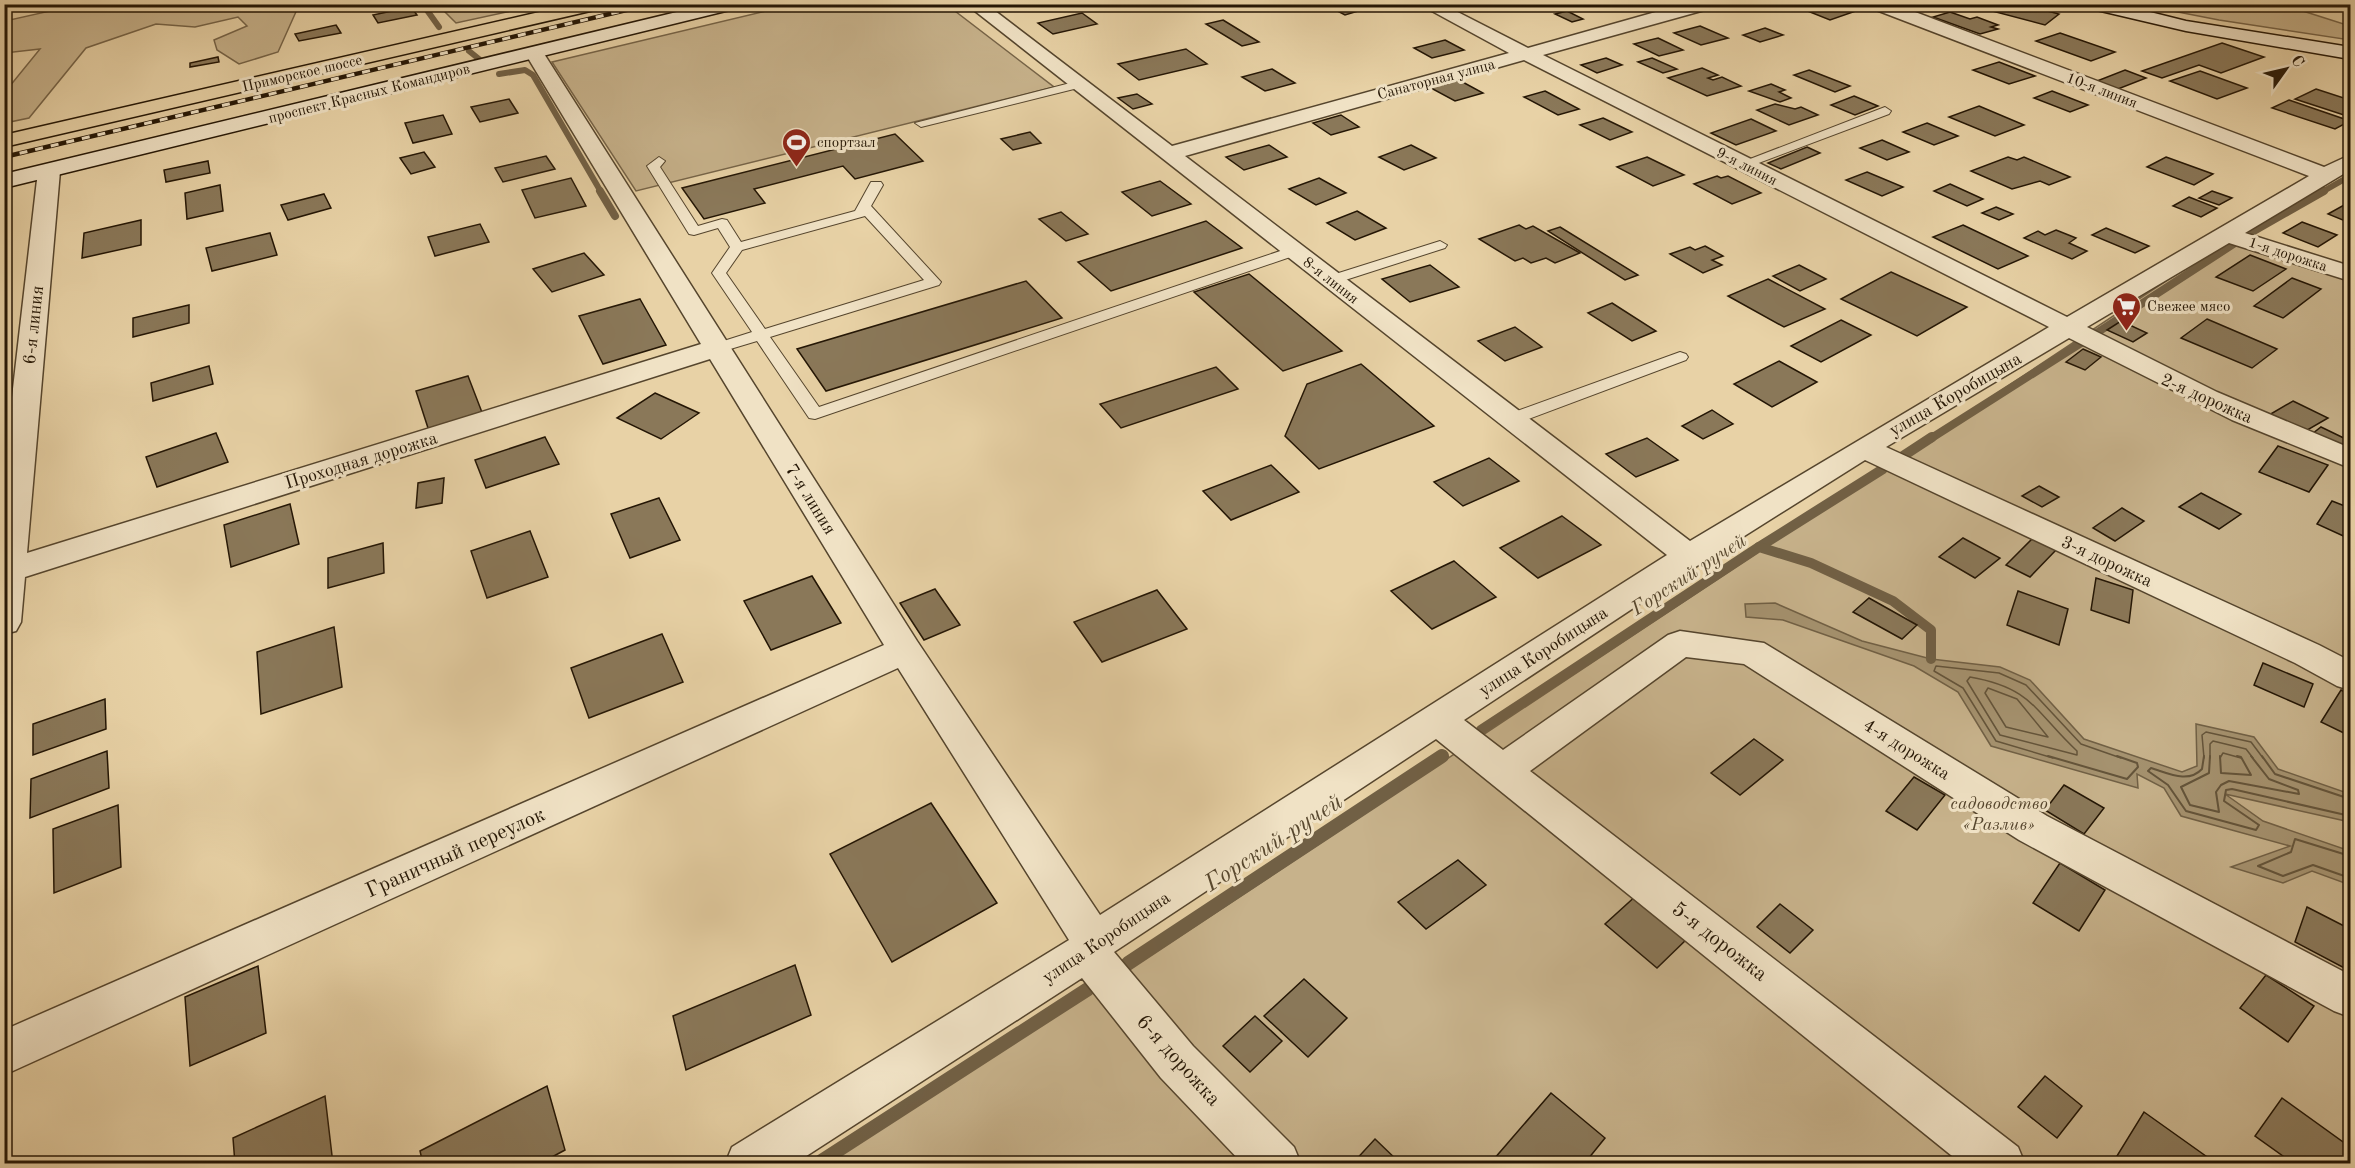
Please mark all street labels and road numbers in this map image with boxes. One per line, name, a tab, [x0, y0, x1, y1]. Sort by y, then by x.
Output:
street label: Приморское шоссе	[241, 53, 364, 96]
street label: Санаторная улица	[1376, 57, 1498, 103]
street label: проспект Красных Командиров	[267, 62, 472, 127]
street label: 10-я линия	[2064, 71, 2139, 112]
street label: 9-я линия	[1714, 146, 1779, 189]
street label: 1-я дорожка	[2246, 236, 2329, 275]
street label: 8-я линия	[1299, 255, 1361, 308]
street label: 6-я линия	[21, 285, 47, 365]
street label: улица Коробицына	[1886, 350, 2025, 440]
street label: 2-я дорожка	[2158, 371, 2255, 427]
street label: Проходная дорожка	[283, 429, 440, 493]
street label: 7-я линия	[782, 461, 839, 538]
street label: 3-я дорожка	[2058, 533, 2155, 591]
street label: улица Коробицына	[1476, 604, 1611, 700]
street label: 4-я дорожка	[1860, 716, 1953, 784]
street label: Граничный переулок	[363, 804, 549, 902]
street label: улица Коробицына	[1040, 888, 1174, 987]
street label: 5-я дорожка	[1667, 899, 1771, 986]
street label: 6-я дорожка	[1132, 1011, 1224, 1111]

